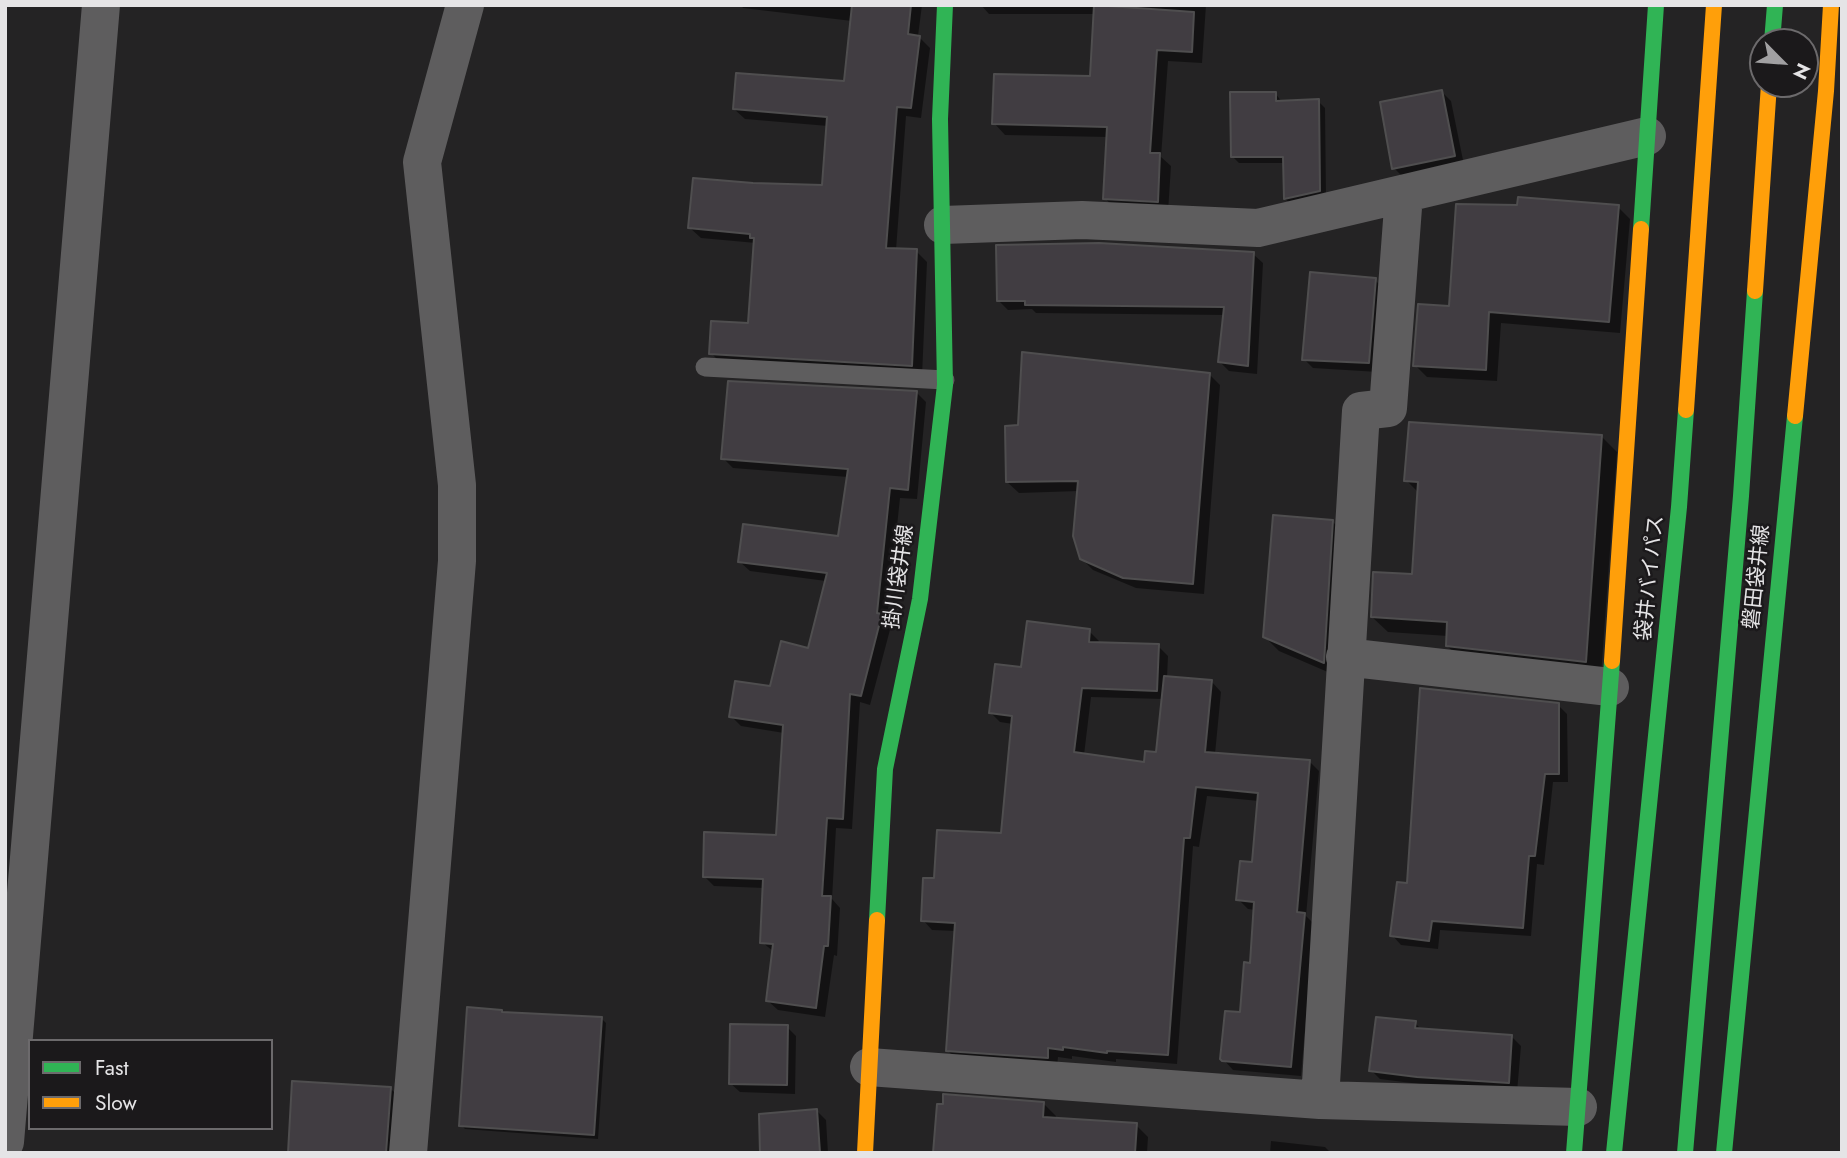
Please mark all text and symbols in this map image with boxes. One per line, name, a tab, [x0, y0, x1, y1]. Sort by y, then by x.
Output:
north arrow	[1749, 28, 1819, 98]
text: N	[1786, 59, 1817, 84]
street label: 袋井バイパス	[1632, 514, 1670, 642]
street label: 掛川袋井線	[880, 523, 920, 631]
street label: 磐田袋井線	[1740, 523, 1776, 631]
legend	[28, 1039, 273, 1130]
text: Fast	[95, 1053, 128, 1083]
text: Slow	[95, 1088, 137, 1118]

